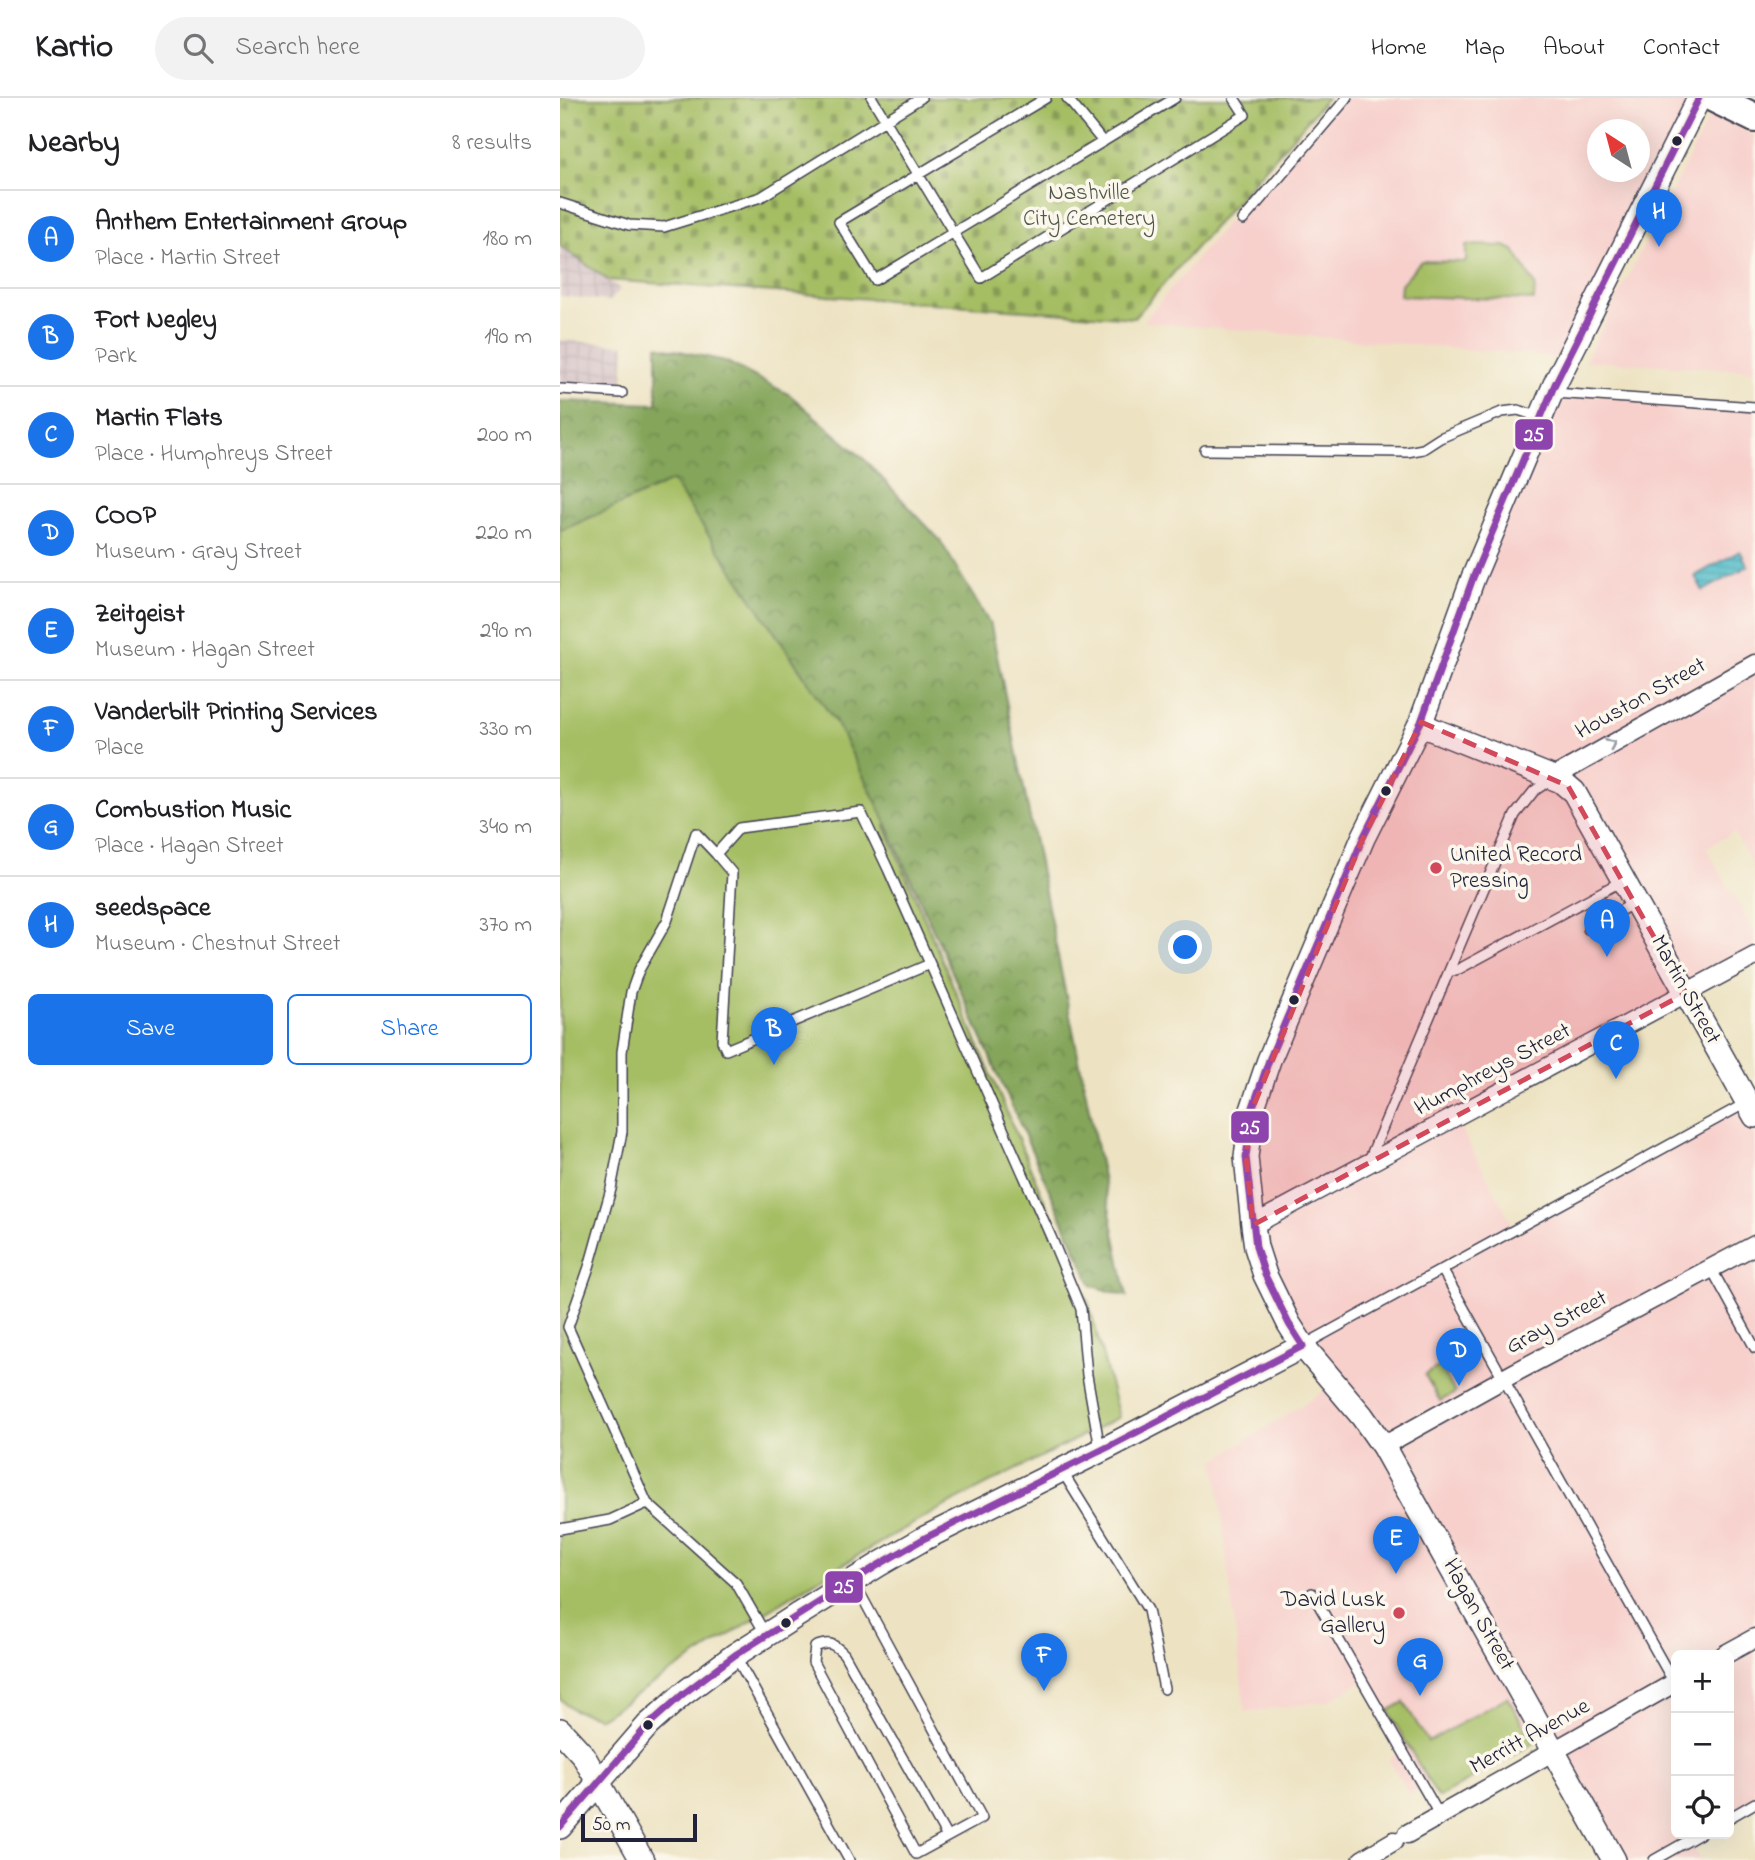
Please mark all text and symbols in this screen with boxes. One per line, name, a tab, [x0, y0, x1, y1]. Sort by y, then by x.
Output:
search box	[155, 17, 645, 80]
text: Kartio	[35, 24, 113, 72]
icon: search	[179, 29, 217, 67]
text: Search here	[235, 29, 360, 67]
text: Home	[1371, 31, 1427, 66]
text: Map	[1465, 31, 1505, 66]
text: About	[1543, 31, 1605, 66]
text: Contact	[1643, 31, 1720, 66]
north arrow	[1587, 119, 1650, 182]
text: Nearby	[28, 122, 120, 166]
text: 8 results	[452, 127, 532, 160]
unlabelled marker	[1670, 134, 1684, 148]
park label: Nashville City Cemetery	[1023, 177, 1155, 238]
pin: H	[1636, 189, 1682, 247]
text: Anthem Entertainment Group	[95, 204, 407, 242]
text: A	[44, 223, 58, 256]
text: 180 m	[483, 223, 532, 256]
text: Place · Martin Street	[95, 242, 281, 275]
text: Fort Negley	[95, 302, 217, 340]
text: B	[43, 321, 59, 354]
text: 190 m	[484, 321, 532, 354]
text: Park	[95, 340, 137, 373]
text: Martin Flats	[95, 400, 223, 438]
line badge: 25	[1514, 418, 1554, 451]
text: C	[45, 419, 57, 452]
text: 200 m	[477, 419, 532, 452]
text: 25	[1523, 423, 1544, 450]
text: Place · Humphreys Street	[95, 438, 333, 471]
text: COOP	[95, 498, 156, 536]
text: D	[43, 517, 59, 550]
text: 220 m	[476, 517, 532, 550]
text: Museum · Gray Street	[95, 536, 302, 569]
text: Zeitgeist	[95, 596, 185, 634]
text: E	[44, 615, 58, 648]
text: 290 m	[480, 615, 532, 648]
text: Museum · Hagan Street	[95, 634, 315, 667]
street label: Houston Street	[1570, 649, 1713, 749]
text: Vanderbilt Printing Services	[95, 694, 377, 732]
text: F	[44, 713, 58, 746]
text: 330 m	[479, 713, 532, 746]
text: Place	[95, 732, 144, 765]
one-way arrow	[1604, 739, 1617, 752]
unlabelled marker	[1379, 784, 1393, 798]
text: Combustion Music	[95, 792, 291, 830]
text: G	[44, 811, 58, 844]
text: 340 m	[479, 811, 532, 844]
text: Place · Hagan Street	[95, 830, 284, 863]
place label: United Record Pressing	[1450, 839, 1582, 899]
marker: United Record Pressing	[1428, 860, 1444, 876]
text: seedspace	[95, 890, 211, 928]
pin: A	[1584, 899, 1630, 957]
text: H	[44, 909, 58, 942]
text: 370 m	[479, 909, 532, 942]
text: Museum · Chestnut Street	[95, 928, 341, 961]
street label: Martin Street	[1641, 929, 1729, 1051]
your location	[1168, 930, 1202, 964]
unlabelled marker	[1287, 993, 1301, 1007]
button: Save	[28, 994, 273, 1065]
button: Share	[287, 994, 532, 1065]
pin: B	[751, 1007, 797, 1065]
street label: Humphreys Street	[1409, 1015, 1578, 1127]
pin: C	[1593, 1021, 1639, 1079]
line badge: 25	[1230, 1110, 1270, 1144]
text: 25	[1239, 1116, 1260, 1143]
street label: Gray Street	[1500, 1282, 1615, 1365]
pin: D	[1436, 1328, 1482, 1386]
pin: E	[1373, 1516, 1419, 1574]
street label: Hagan Street	[1433, 1553, 1523, 1678]
line badge: 25	[824, 1570, 864, 1604]
text: 25	[833, 1575, 854, 1602]
place label: David Lusk Gallery	[1280, 1584, 1386, 1645]
marker: David Lusk Gallery	[1391, 1605, 1407, 1621]
unlabelled marker	[779, 1616, 793, 1630]
pin: F	[1021, 1633, 1067, 1691]
pin: G	[1397, 1638, 1443, 1696]
map controls	[1671, 1650, 1734, 1839]
button: +	[1671, 1650, 1734, 1713]
street label: Merritt Avenue	[1464, 1690, 1597, 1784]
button: −	[1671, 1713, 1734, 1776]
unlabelled marker	[641, 1718, 655, 1732]
button: locate	[1671, 1776, 1734, 1839]
scale bar	[581, 1811, 696, 1843]
text: 50 m	[592, 1812, 631, 1839]

